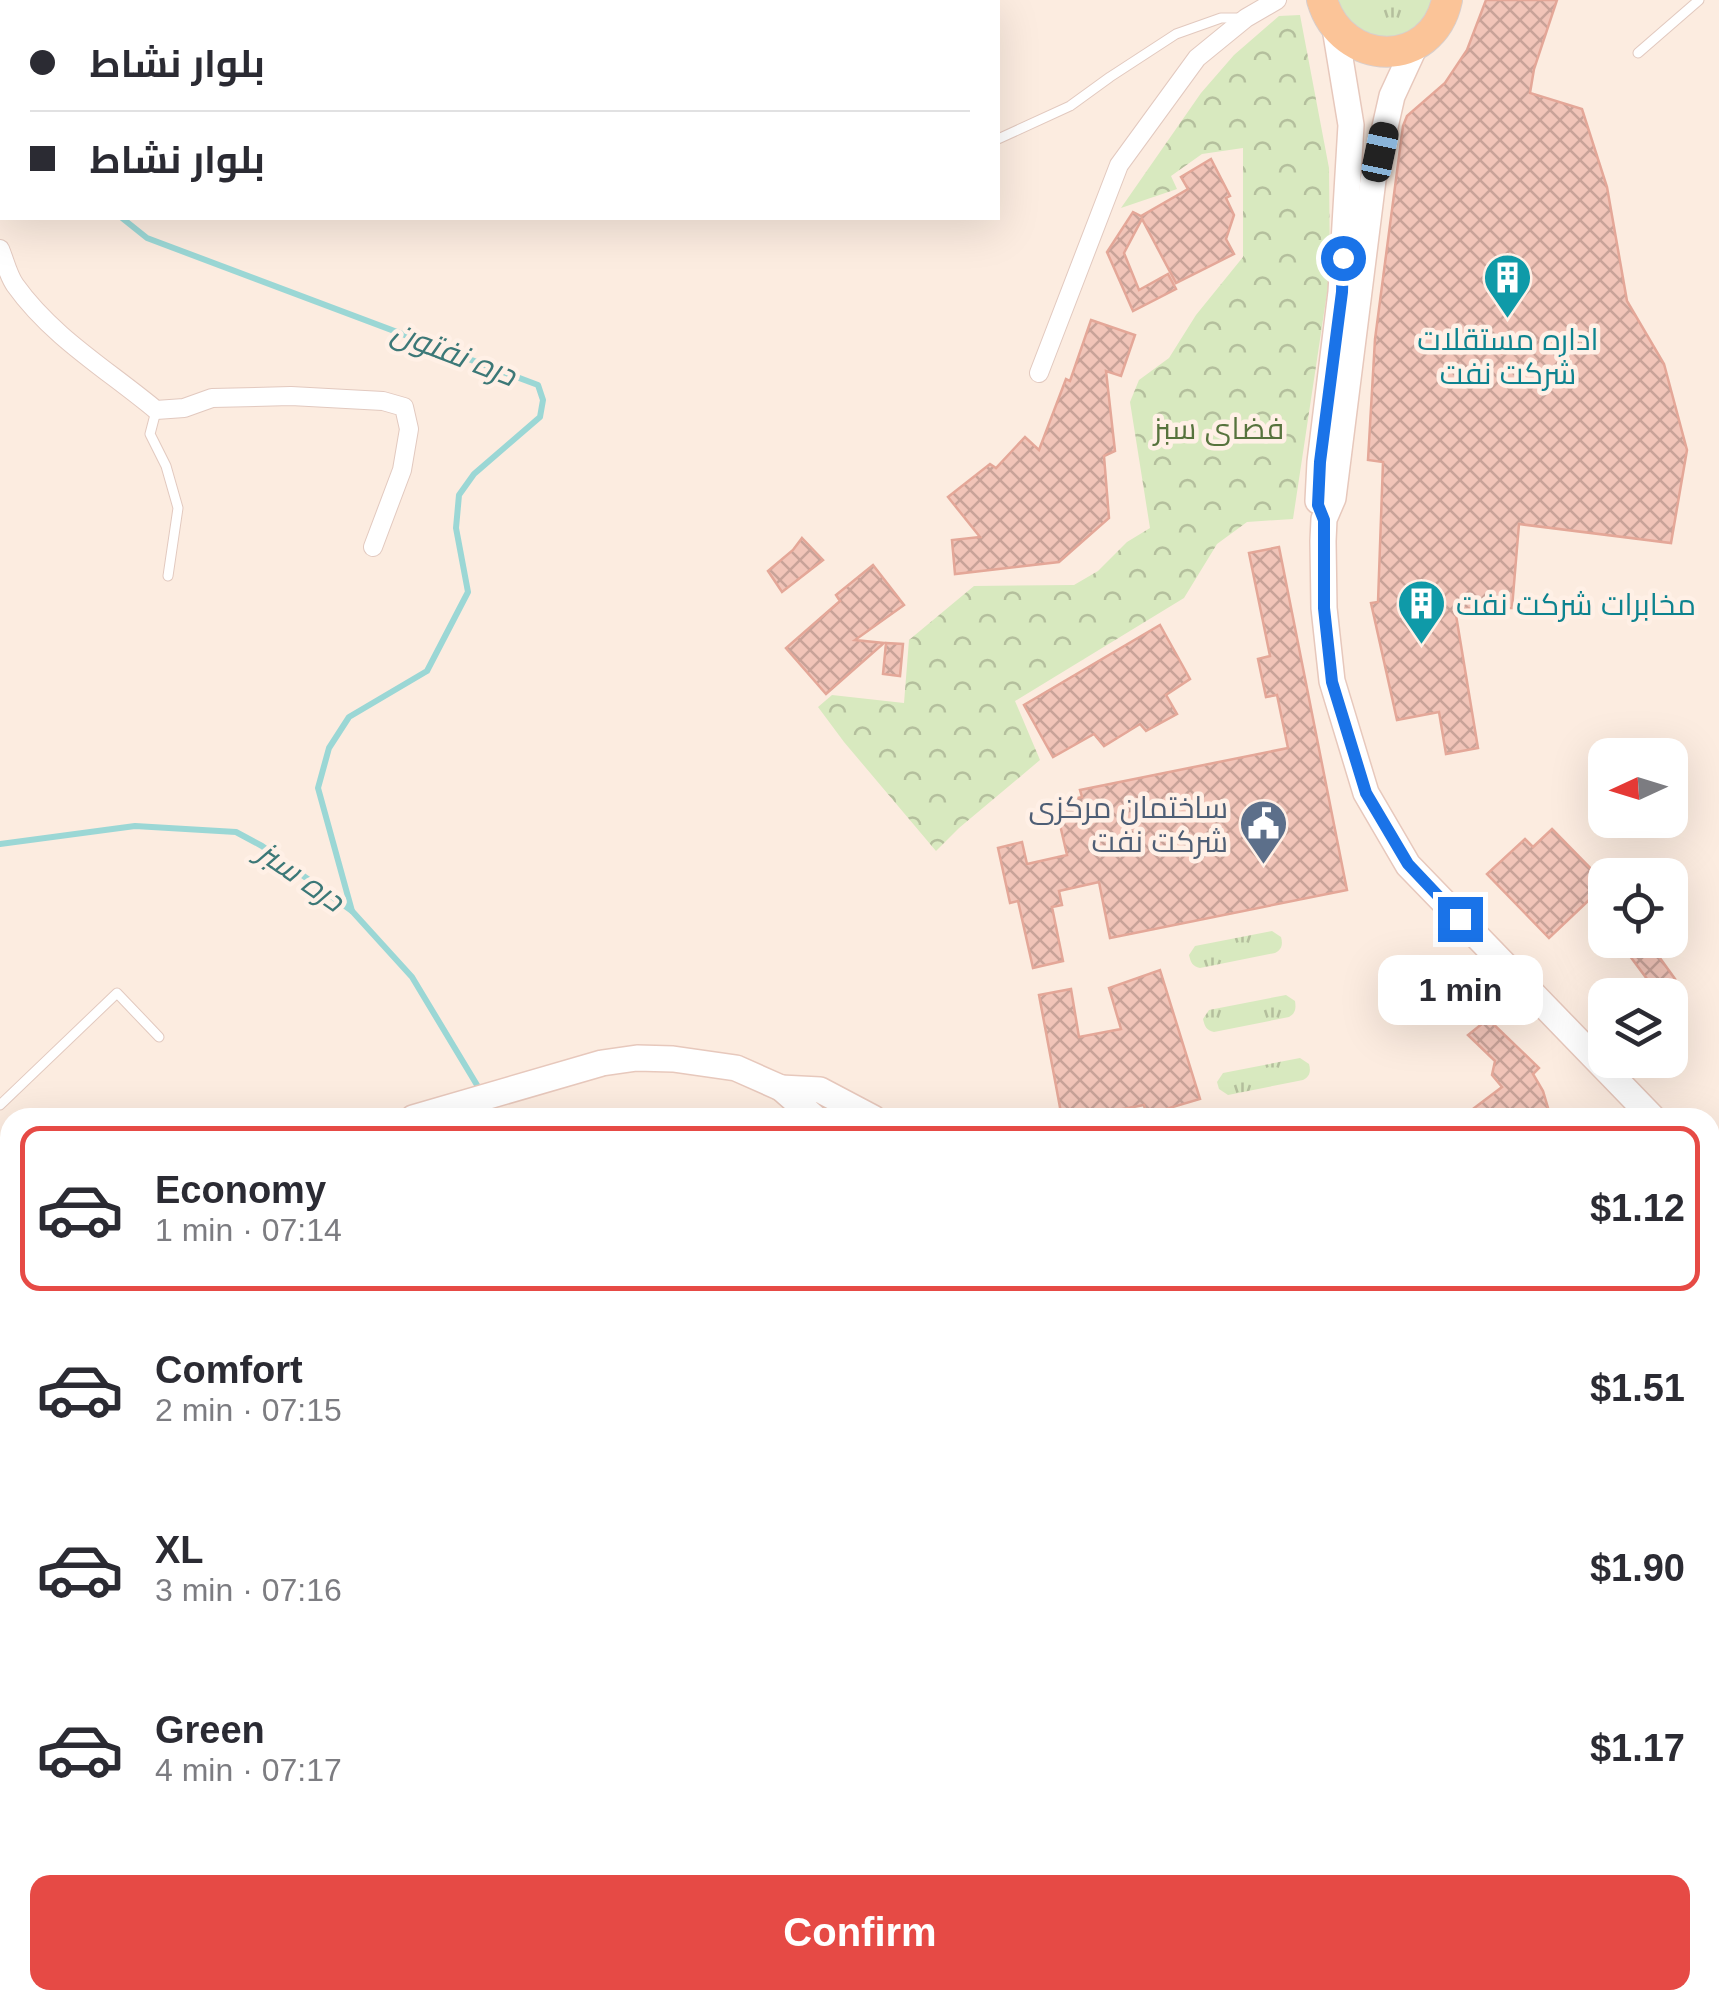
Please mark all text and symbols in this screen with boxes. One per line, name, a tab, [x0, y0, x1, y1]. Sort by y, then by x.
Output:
text: بلوار نشاط	[90, 43, 265, 85]
car	[1359, 120, 1401, 184]
text: بلوار نشاط	[90, 139, 265, 181]
route start	[1321, 236, 1366, 281]
building icon: اداره مستقلات شرکت نفت	[1482, 252, 1534, 320]
water label: دره نفتون	[387, 313, 522, 395]
place label: اداره مستقلات شرکت نفت	[1417, 323, 1599, 391]
park label: فضای سبز	[1152, 412, 1284, 446]
building icon: مخابرات شرکت نفت	[1395, 578, 1447, 646]
place label: مخابرات شرکت نفت	[1456, 588, 1696, 622]
north arrow	[1588, 738, 1688, 838]
map controls	[1588, 738, 1688, 1078]
place label: ساختمان مرکزی شرکت نفت	[1029, 791, 1228, 859]
public building icon: ساختمان مرکزی شرکت نفت	[1237, 798, 1289, 866]
water label: دره سبز	[247, 831, 352, 920]
button: locate	[1588, 858, 1688, 958]
route end	[1438, 897, 1483, 942]
callout: 1 min	[1378, 954, 1542, 1024]
text: 1 min	[1419, 972, 1502, 1008]
button: layers	[1588, 978, 1688, 1078]
icon: car	[35, 1164, 125, 1254]
text: Economy	[155, 1169, 326, 1211]
text: $1.12	[1590, 1187, 1685, 1229]
text: 1 min · 07:14	[155, 1212, 342, 1248]
icon: car	[35, 1344, 125, 1434]
text: Comfort	[155, 1349, 303, 1391]
text: $1.51	[1590, 1367, 1685, 1409]
text: 2 min · 07:15	[155, 1392, 342, 1428]
icon: car	[35, 1524, 125, 1614]
text: XL	[155, 1529, 204, 1571]
text: $1.90	[1590, 1547, 1685, 1589]
text: 3 min · 07:16	[155, 1572, 342, 1608]
icon: car	[35, 1704, 125, 1794]
text: Green	[155, 1709, 265, 1751]
text: $1.17	[1590, 1727, 1685, 1769]
text: 4 min · 07:17	[155, 1752, 342, 1788]
button: Confirm	[30, 1875, 1690, 1990]

